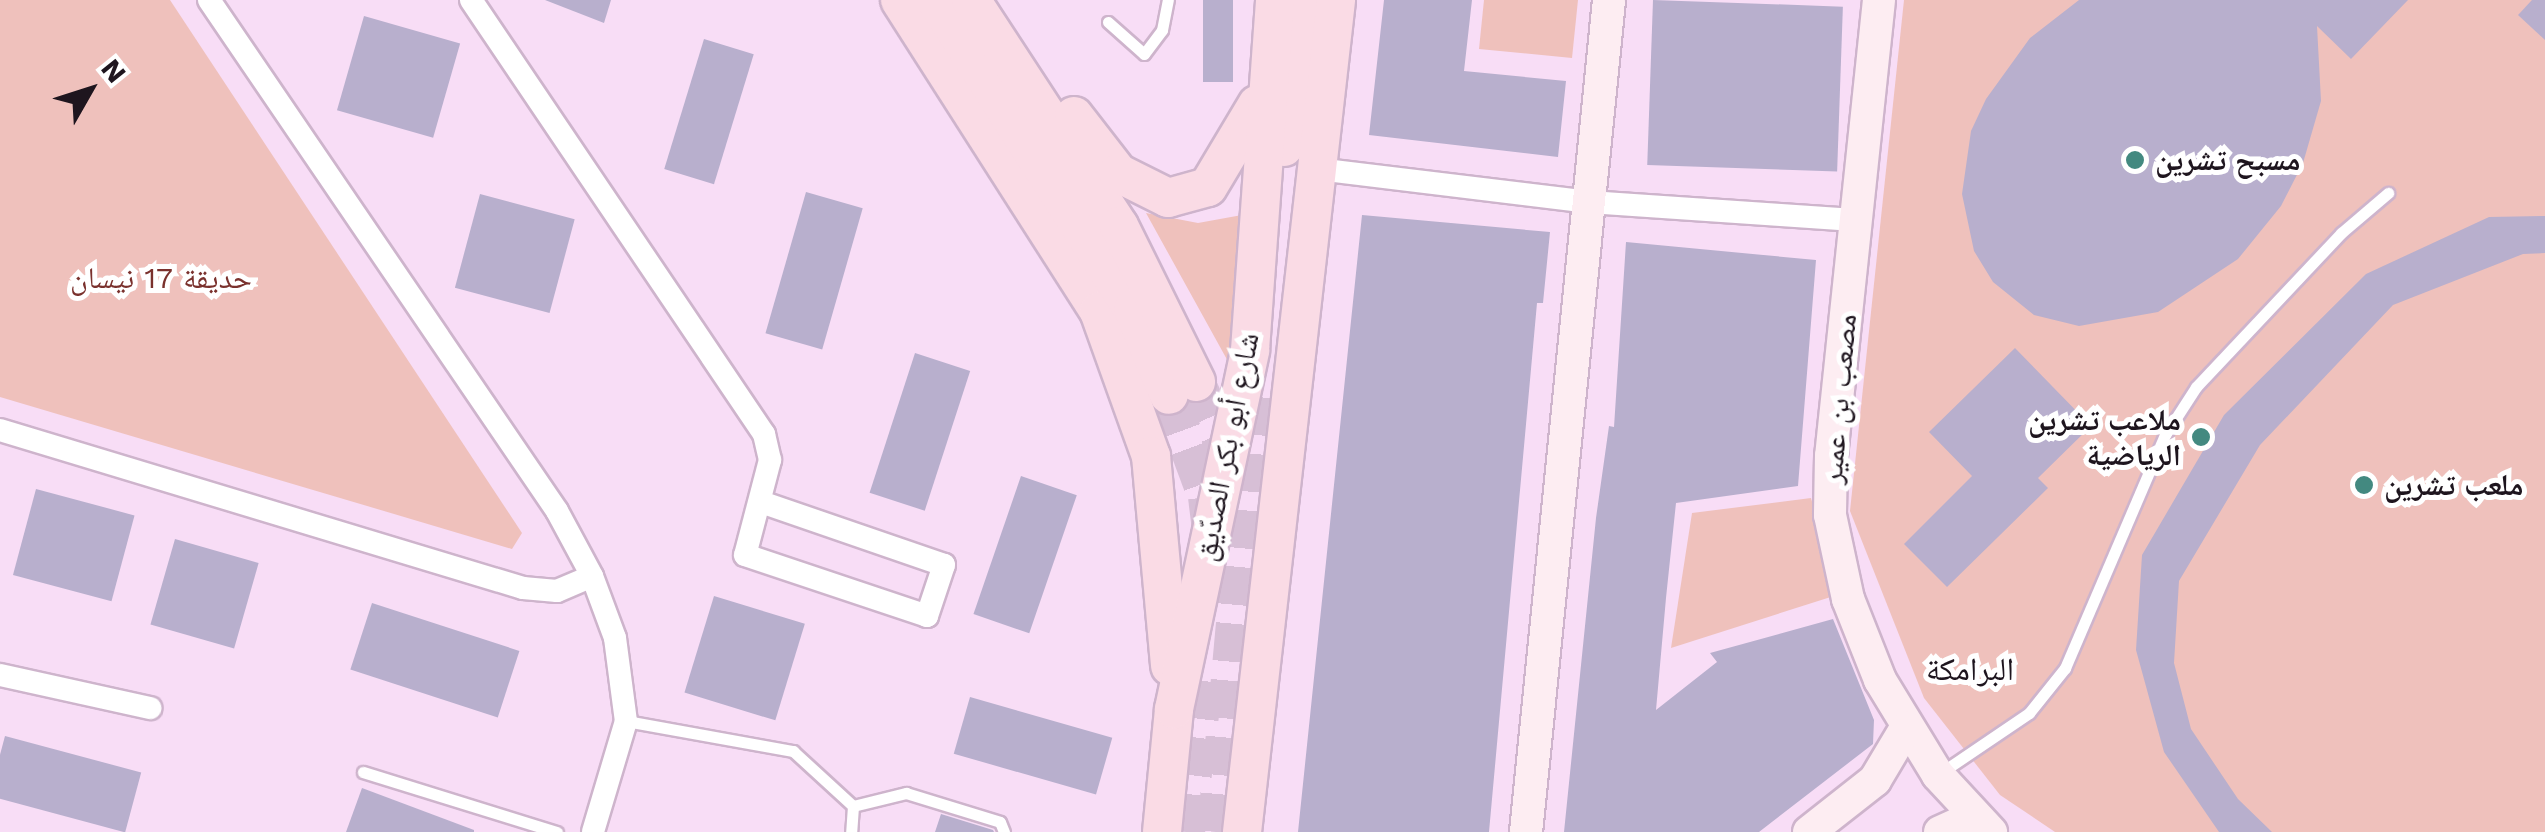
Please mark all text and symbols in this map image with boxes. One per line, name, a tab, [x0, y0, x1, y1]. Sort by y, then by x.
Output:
north arrow	[40, 40, 140, 140]
text: N	[94, 52, 133, 89]
place label: مسبح تشرين	[2155, 142, 2300, 178]
marker: مسبح تشرين	[2124, 149, 2146, 171]
park label: حديقة 17 نيسان	[70, 260, 252, 296]
street label: مصعب بن عمير	[1814, 312, 1864, 486]
street label: شارع أبو بكر الصدّيق	[1187, 330, 1267, 564]
place label: ملاعب تشرين الرياضية	[2028, 402, 2181, 472]
marker: ملاعب تشرين الرياضية	[2190, 426, 2212, 448]
place label: ملعب تشرين	[2384, 467, 2523, 503]
marker: ملعب تشرين	[2353, 474, 2375, 496]
district label: البرامكة	[1926, 650, 2014, 688]

